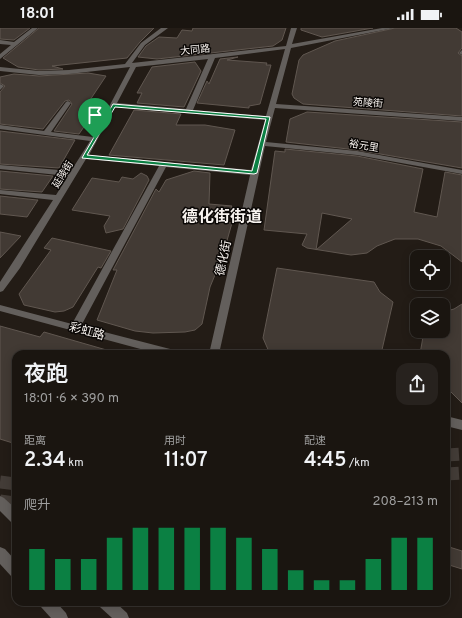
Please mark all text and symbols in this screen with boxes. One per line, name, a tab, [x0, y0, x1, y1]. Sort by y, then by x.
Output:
text: 18:01	[20, 5, 55, 24]
street label: 大同路	[180, 42, 211, 59]
street label: 苑陵街	[352, 96, 383, 111]
pin	[78, 98, 112, 139]
icon: arrive	[84, 104, 106, 126]
street label: 裕元里	[348, 138, 380, 155]
street label: 延陵街	[50, 159, 77, 191]
district label: 德化街街道	[182, 207, 262, 228]
street label: 德化街	[212, 239, 236, 277]
map controls	[410, 250, 450, 338]
button: locate	[410, 250, 450, 290]
button: layers	[410, 298, 450, 338]
street label: 彩虹路	[67, 320, 106, 344]
text: 夜跑	[24, 362, 68, 389]
button: share	[396, 363, 438, 405]
text: 18:01 · 6 × 390 m	[24, 391, 119, 407]
text: 距离	[24, 434, 46, 448]
text: 用时	[164, 434, 186, 448]
text: 配速	[304, 434, 326, 448]
text: 2.34	[24, 448, 66, 474]
text: 11:07	[164, 448, 208, 474]
text: 4:45	[304, 448, 346, 474]
text: km	[66, 456, 84, 470]
text: /km	[346, 456, 370, 470]
text: 208–213 m	[372, 494, 438, 510]
text: 爬升	[24, 498, 50, 514]

